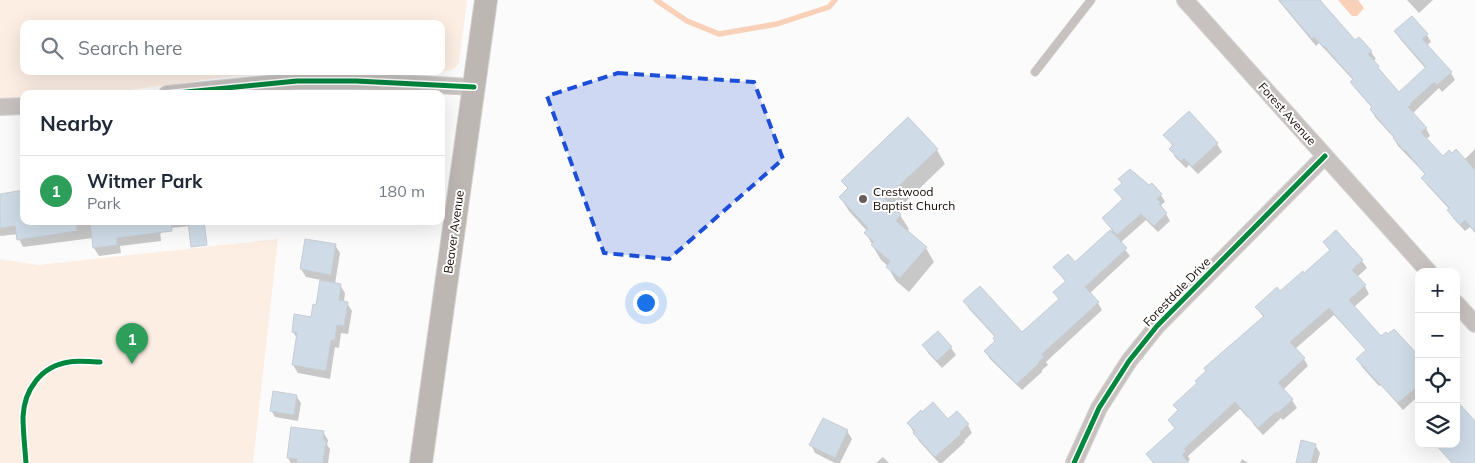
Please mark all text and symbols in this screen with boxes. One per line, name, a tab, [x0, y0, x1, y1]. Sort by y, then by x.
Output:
search box	[20, 20, 445, 75]
icon: search	[38, 34, 66, 62]
text: Search here	[78, 36, 182, 60]
street label: Forest Avenue	[1255, 79, 1319, 148]
text: Nearby	[40, 110, 113, 136]
text: Witmer Park	[87, 169, 203, 193]
text: 1	[51, 181, 61, 201]
text: 180 m	[378, 181, 425, 201]
place label: Crestwood Baptist Church	[873, 184, 955, 213]
street label: Beaver Avenue	[440, 189, 467, 275]
text: Park	[87, 193, 121, 213]
marker: Crestwood Baptist Church	[857, 193, 869, 205]
street label: Forestdale Drive	[1140, 254, 1213, 329]
map controls	[1415, 268, 1460, 448]
button: +	[1415, 268, 1460, 313]
your location	[633, 290, 659, 316]
button: −	[1415, 313, 1460, 358]
pin: 1	[116, 323, 148, 364]
button: locate	[1415, 358, 1460, 403]
button: layers	[1415, 403, 1460, 448]

